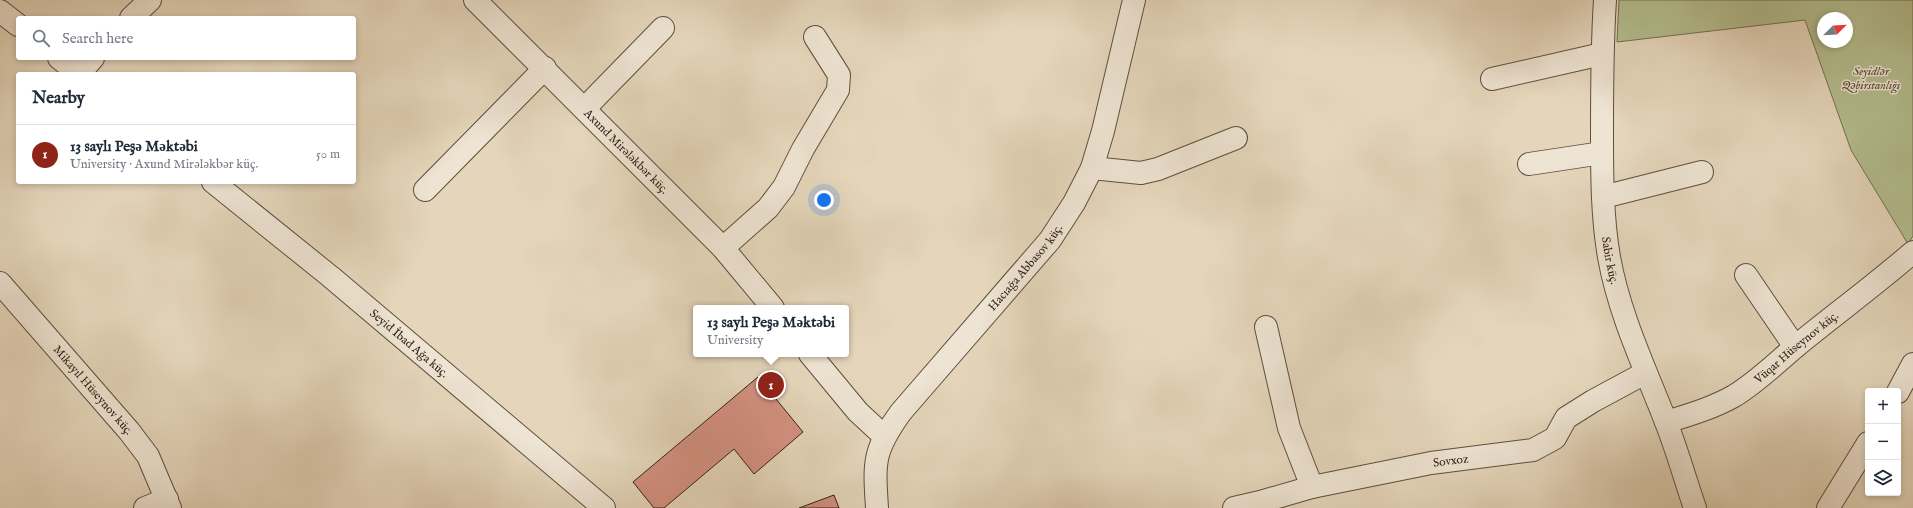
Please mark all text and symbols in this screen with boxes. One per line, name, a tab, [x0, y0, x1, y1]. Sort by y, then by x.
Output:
north arrow	[1817, 12, 1853, 48]
search box	[16, 16, 356, 60]
icon: search	[30, 27, 52, 49]
text: Search here	[62, 29, 133, 48]
park label: Seyidlər Qəbirstanlığı	[1842, 64, 1900, 94]
text: Nearby	[32, 88, 85, 109]
street label: Axund Mirələkbər küç.	[580, 105, 672, 197]
text: 13 saylı Peşə Məktəbi	[70, 137, 198, 156]
text: 1	[43, 146, 47, 163]
text: 50 m	[316, 146, 340, 163]
text: University · Axund Mirələkbər küç.	[70, 156, 258, 173]
your location	[814, 190, 834, 210]
street label: Hacıağa Abbasov küç.	[985, 222, 1066, 314]
street label: Sabir küç.	[1598, 236, 1622, 286]
popup	[693, 305, 849, 357]
street label: Seyid İbad Ağa küç.	[367, 306, 451, 381]
street label: Vüqar Hüseynov küç.	[1750, 308, 1842, 388]
text: 13 saylı Peşə Məktəbi	[707, 313, 835, 332]
text: University	[707, 332, 763, 349]
street label: Mikayıl Hüseynov küç.	[50, 342, 136, 438]
pin: 1	[758, 370, 784, 400]
map controls	[1865, 388, 1901, 496]
button: +	[1865, 388, 1901, 424]
button: −	[1865, 424, 1901, 460]
street label: Sovxoz	[1432, 451, 1470, 471]
button: layers	[1865, 460, 1901, 496]

